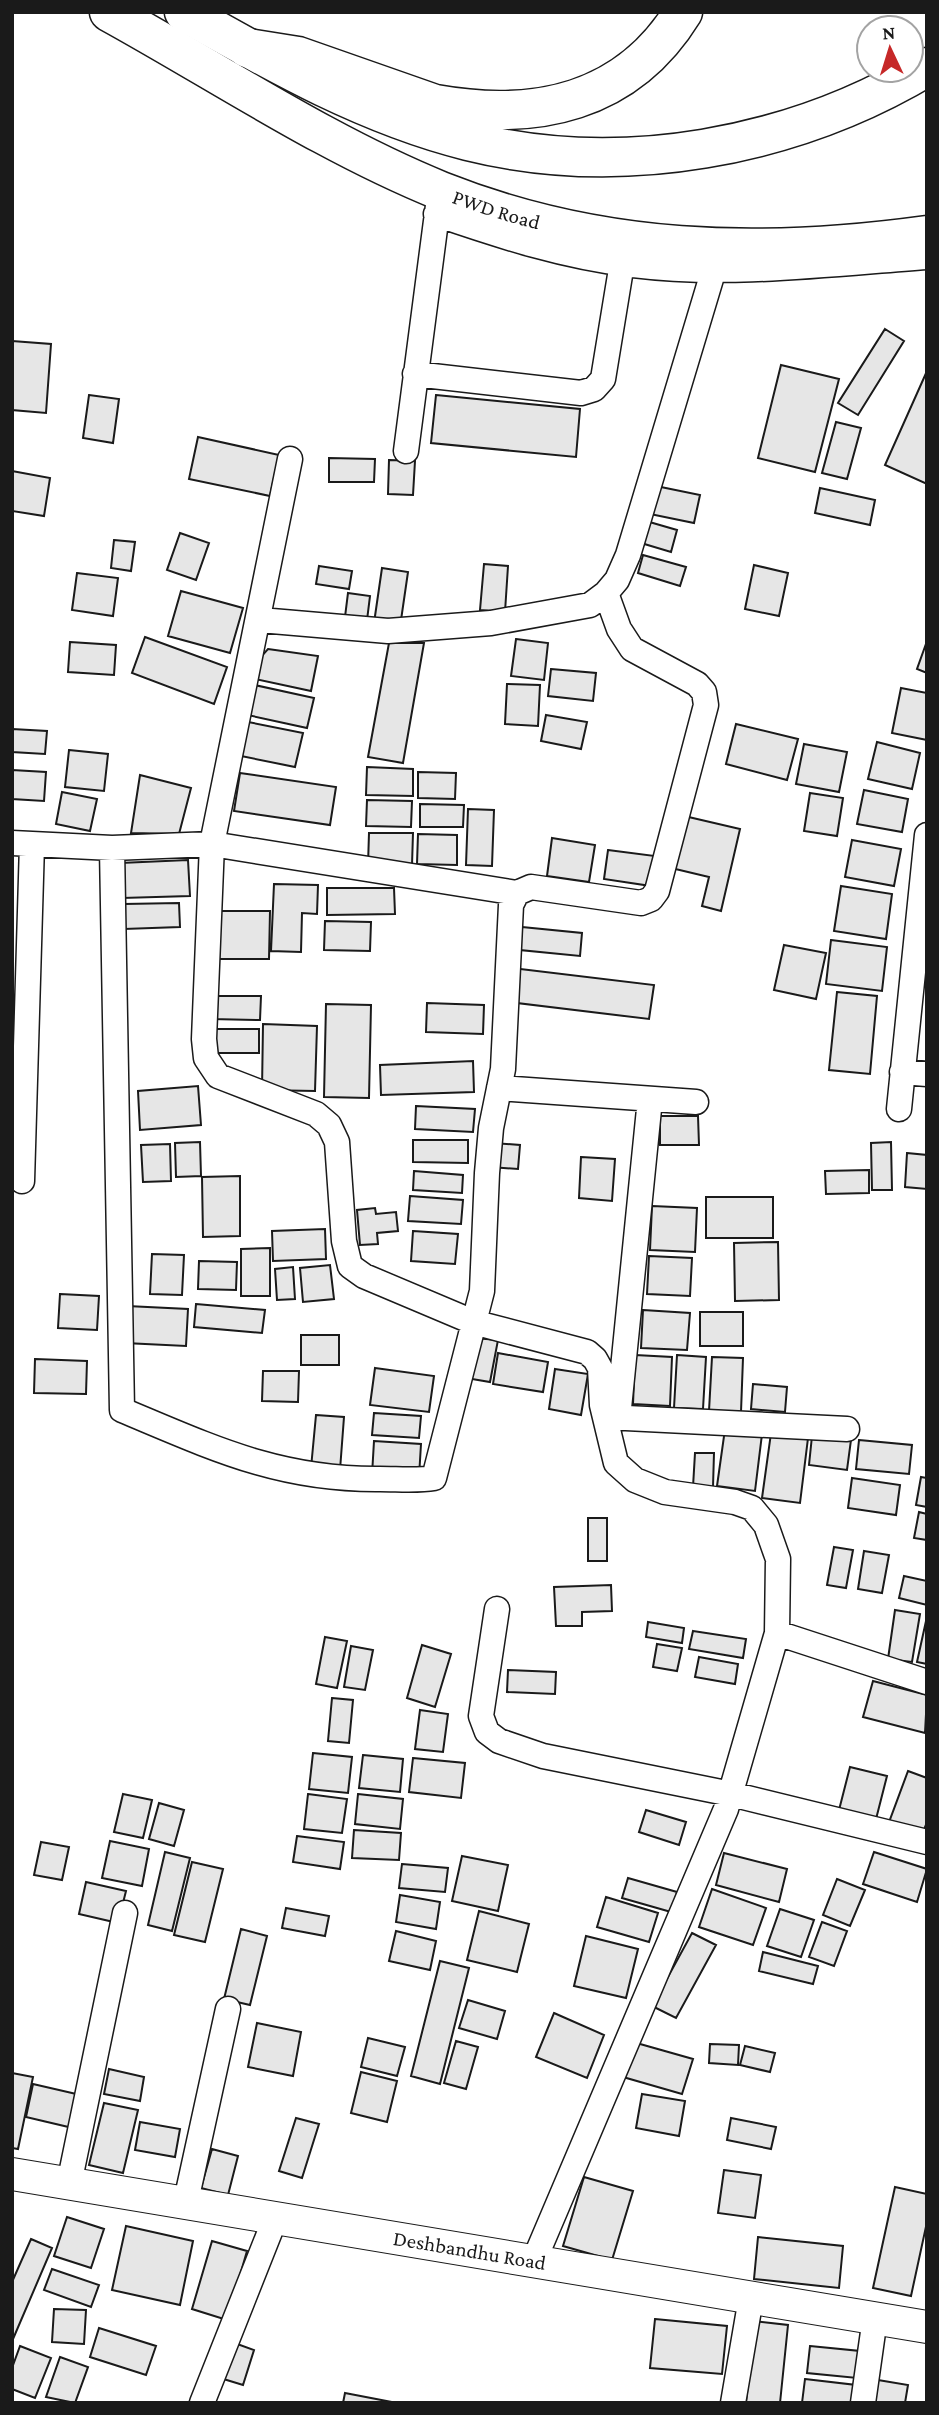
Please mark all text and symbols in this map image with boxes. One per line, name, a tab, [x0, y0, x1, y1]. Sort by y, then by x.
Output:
north arrow	[855, 14, 925, 84]
text: N	[882, 22, 896, 43]
street label: PWD Road	[449, 185, 543, 234]
street label: Deshbandhu Road	[391, 2226, 548, 2275]

